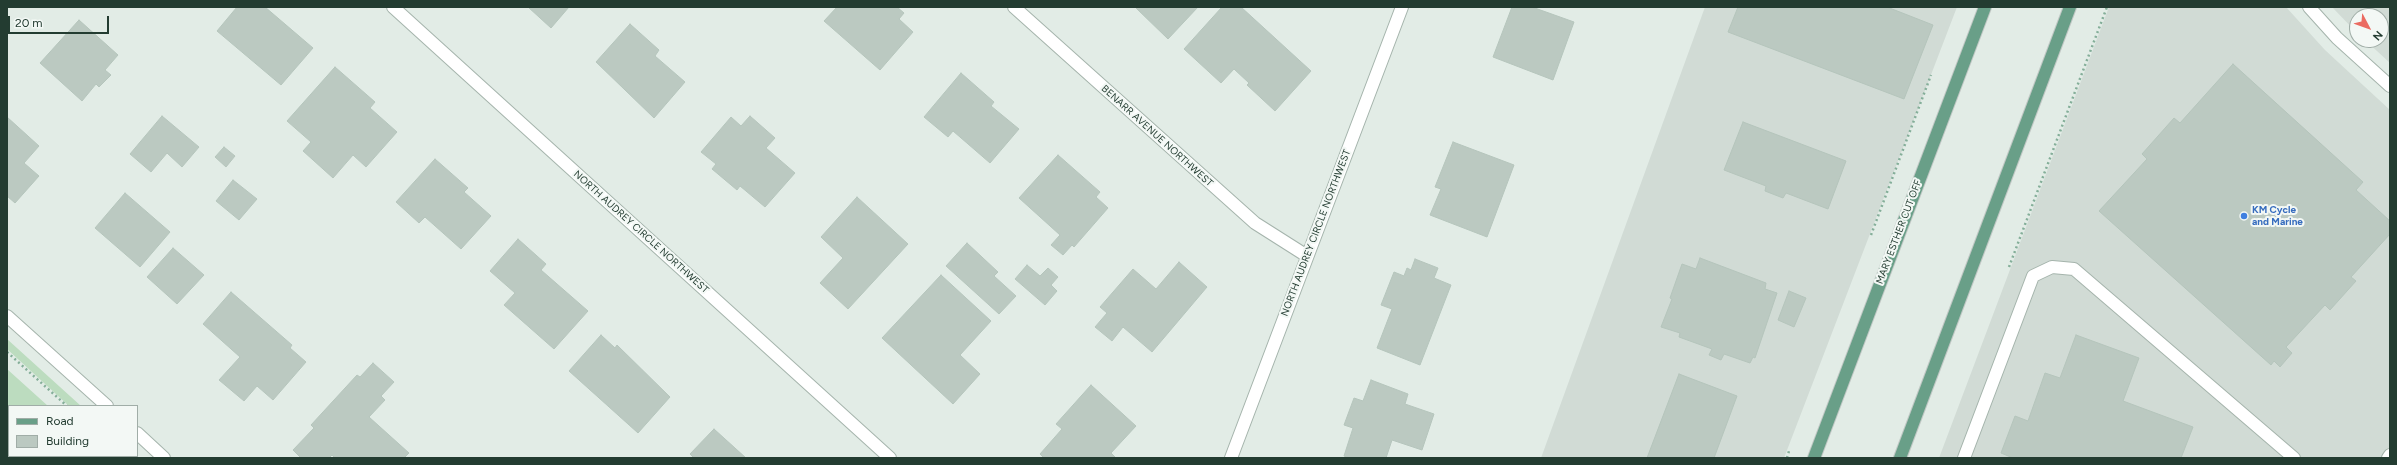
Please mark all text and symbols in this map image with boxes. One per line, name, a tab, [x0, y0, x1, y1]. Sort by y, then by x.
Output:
scale bar	[10, 8, 111, 34]
north arrow	[2349, 8, 2389, 48]
text: 20 m	[15, 16, 43, 30]
text: N	[2370, 28, 2385, 43]
street label: BENARR AVENUE NORTHWEST	[1099, 83, 1215, 189]
street label: NORTH AUDREY CIRCLE NORTHWEST	[1279, 148, 1353, 318]
street label: NORTH AUDREY CIRCLE NORTHWEST	[571, 168, 711, 296]
street label: MARY ESTHER CUT OFF	[1874, 178, 1924, 286]
place label: KM Cycle and Marine	[2252, 204, 2303, 228]
marker: KM Cycle and Marine	[2239, 211, 2249, 221]
legend	[8, 405, 138, 457]
text: Road	[46, 414, 74, 428]
text: Building	[46, 434, 89, 448]

